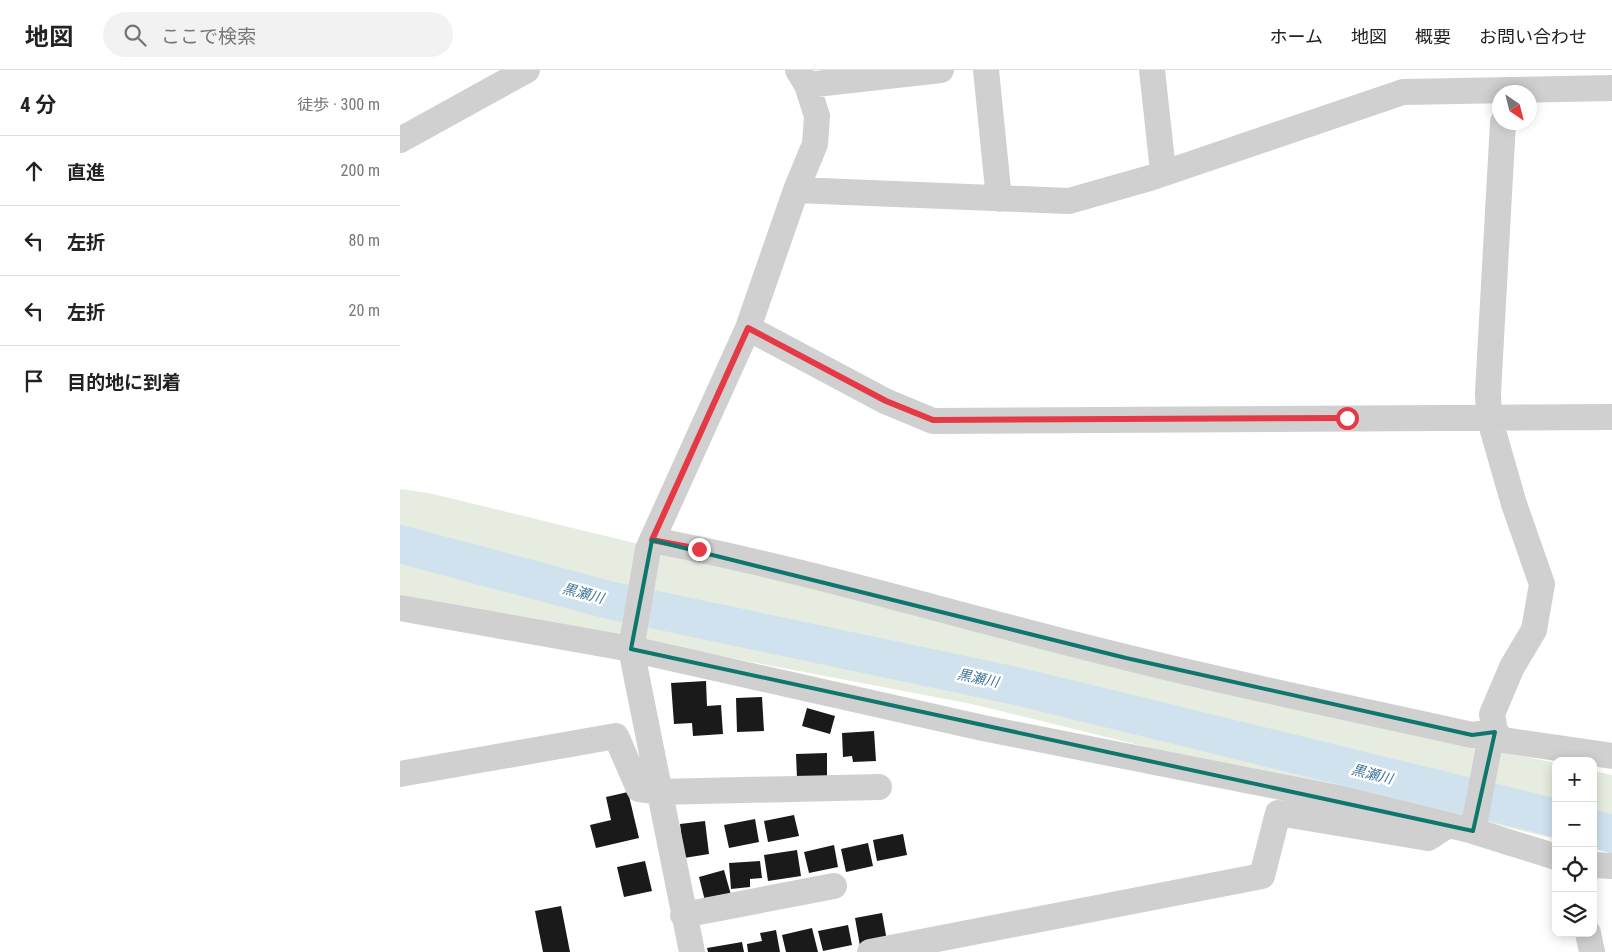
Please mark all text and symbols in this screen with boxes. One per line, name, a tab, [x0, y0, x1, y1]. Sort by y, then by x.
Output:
search box	[103, 12, 453, 57]
icon: search	[121, 21, 149, 49]
text: 地図	[25, 23, 73, 51]
text: ここで検索	[161, 25, 256, 48]
text: ホーム	[1270, 26, 1323, 47]
text: 地図	[1351, 26, 1387, 47]
text: 概要	[1415, 26, 1451, 47]
text: お問い合わせ	[1479, 26, 1587, 47]
north arrow	[1492, 85, 1537, 130]
text: 4 分	[20, 93, 56, 117]
text: 徒歩 · 300 m	[297, 95, 380, 114]
icon: ahead	[20, 157, 48, 185]
text: 直進	[67, 161, 105, 184]
text: 200 m	[341, 161, 380, 180]
icon: left	[20, 227, 48, 255]
text: 左折	[67, 231, 105, 254]
text: 80 m	[348, 231, 380, 250]
icon: left	[20, 297, 48, 325]
text: 左折	[67, 301, 105, 324]
text: 20 m	[348, 301, 380, 320]
icon: arrive	[20, 367, 48, 395]
text: 目的地に到着	[67, 371, 181, 394]
route start	[1336, 407, 1359, 430]
route end	[688, 538, 711, 561]
water label: 黒瀬川	[561, 580, 607, 607]
water label: 黒瀬川	[956, 666, 1002, 691]
map controls	[1552, 757, 1597, 937]
button: +	[1552, 757, 1597, 802]
water label: 黒瀬川	[1350, 761, 1396, 787]
button: −	[1552, 802, 1597, 847]
button: locate	[1552, 847, 1597, 892]
button: layers	[1552, 892, 1597, 937]

